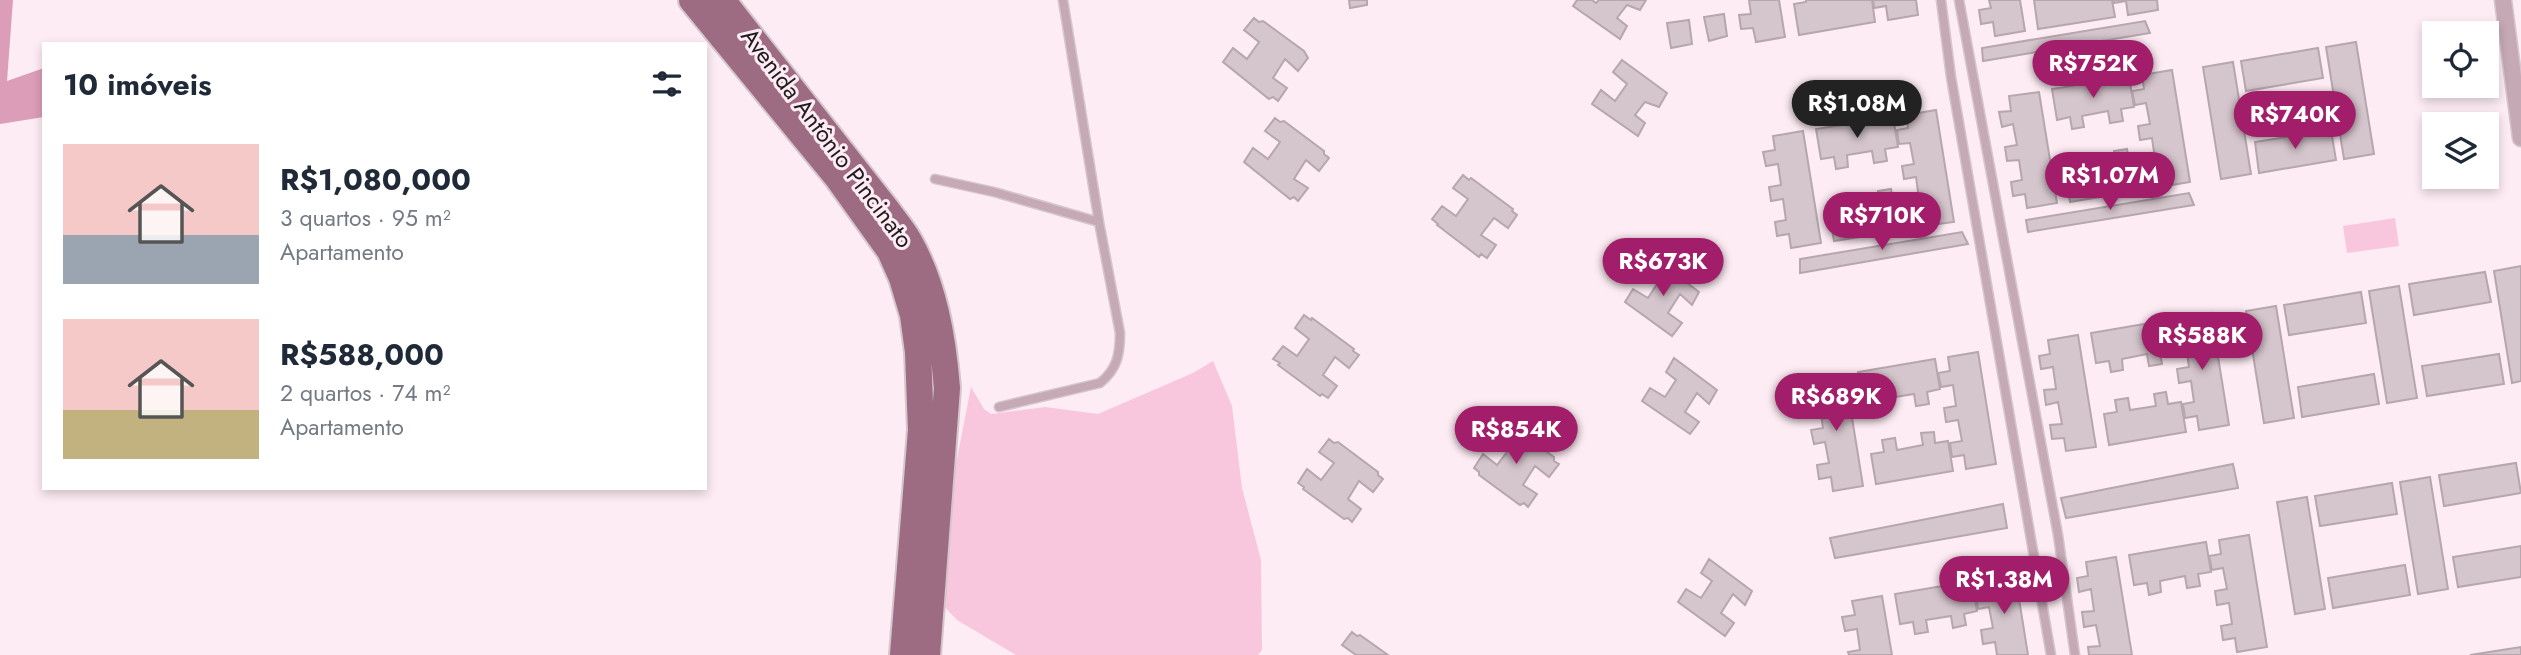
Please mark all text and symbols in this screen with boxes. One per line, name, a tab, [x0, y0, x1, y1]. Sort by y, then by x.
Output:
street label: Avenida Antônio Pincinato	[733, 20, 922, 255]
map controls	[2422, 21, 2499, 189]
button: locate	[2422, 21, 2499, 98]
pin: R$752K	[2036, 41, 2150, 100]
text: R$752K	[2048, 46, 2138, 80]
text: 10 imóveis	[63, 63, 212, 106]
icon: filters	[648, 65, 686, 103]
pin: R$1.08M	[1792, 80, 1922, 140]
text: R$1.08M	[1808, 86, 1906, 120]
pin: R$740K	[2238, 92, 2352, 151]
text: R$740K	[2250, 97, 2340, 131]
button: layers	[2422, 112, 2499, 189]
pin: R$1.07M	[2045, 152, 2175, 212]
text: R$1,080,000	[280, 158, 471, 201]
text: R$1.07M	[2061, 158, 2159, 192]
icon: home	[119, 172, 203, 256]
pin: R$710K	[1825, 192, 1939, 252]
text: R$710K	[1839, 198, 1925, 232]
text: 3 quartos · 95 m²	[280, 201, 451, 235]
text: Apartamento	[280, 235, 404, 269]
pin: R$673K	[1606, 238, 1720, 298]
text: R$673K	[1619, 244, 1707, 278]
pin: R$588K	[2145, 312, 2259, 372]
text: R$588K	[2158, 318, 2246, 352]
text: R$588,000	[280, 333, 444, 376]
icon: home	[119, 347, 203, 431]
pin: R$689K	[1779, 374, 1893, 433]
text: 2 quartos · 74 m²	[280, 376, 450, 410]
text: R$689K	[1791, 379, 1881, 413]
pin: R$854K	[1459, 406, 1573, 466]
text: Apartamento	[280, 410, 404, 444]
text: R$854K	[1471, 412, 1561, 446]
pin: R$1.38M	[1939, 556, 2069, 616]
text: R$1.38M	[1955, 562, 2053, 596]

